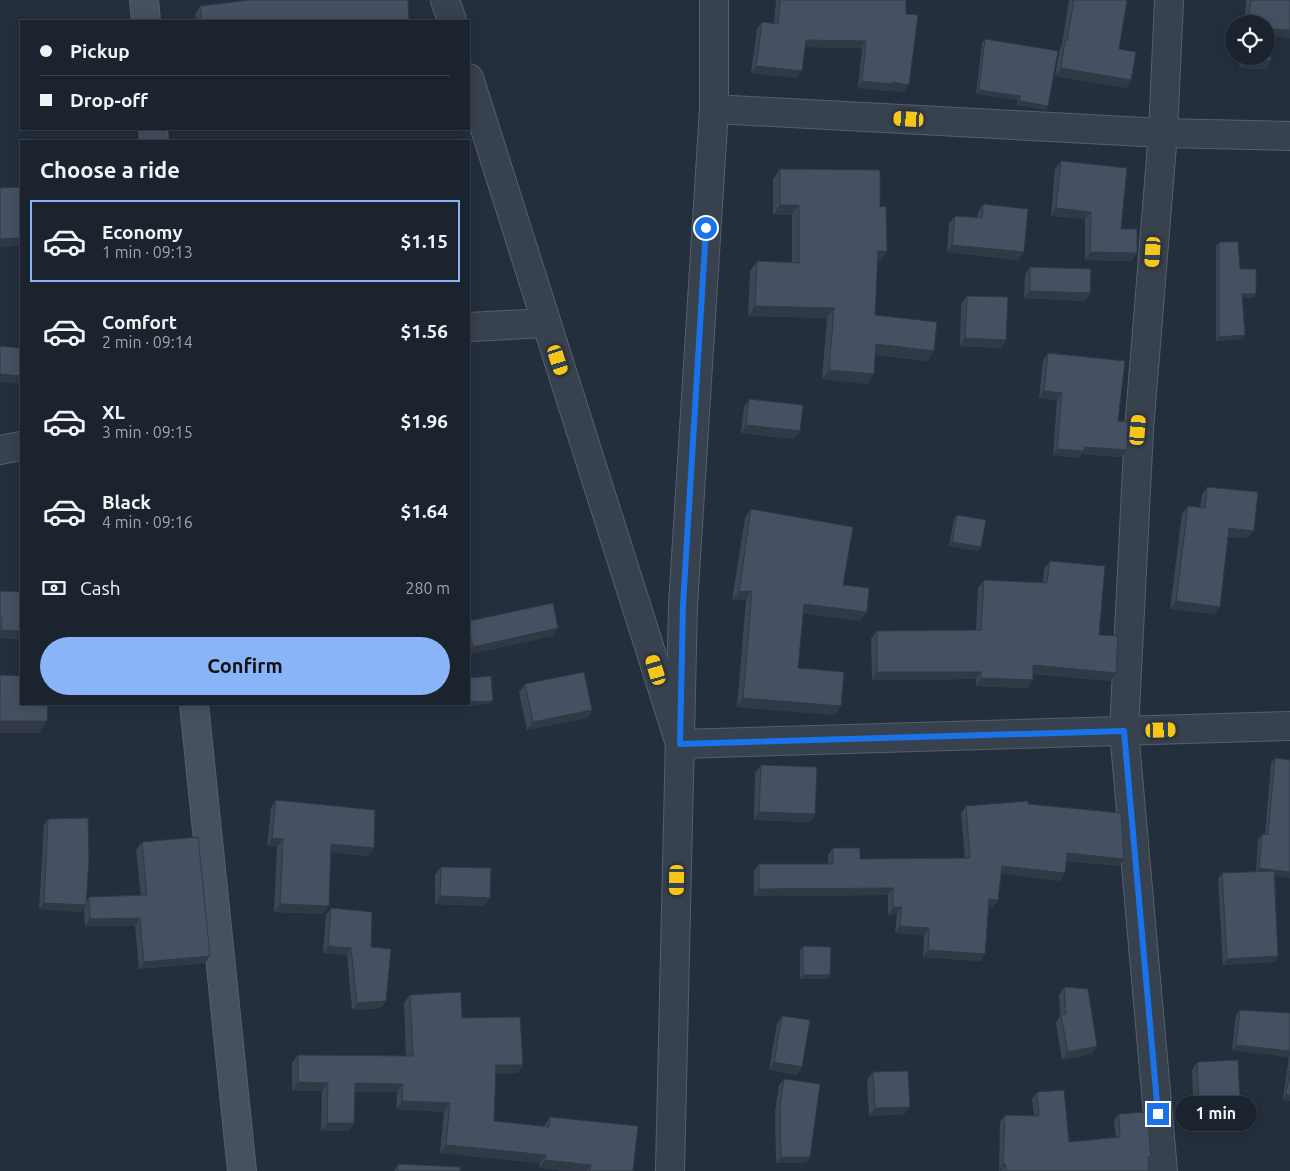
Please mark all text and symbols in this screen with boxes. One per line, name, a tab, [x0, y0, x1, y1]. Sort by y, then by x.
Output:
map controls	[1225, 15, 1275, 65]
button: locate	[1225, 15, 1275, 65]
text: Pickup	[70, 40, 130, 62]
text: Drop-off	[70, 89, 148, 111]
car	[893, 111, 924, 127]
text: Choose a ride	[40, 157, 180, 182]
route start	[695, 217, 717, 239]
icon: car	[42, 219, 87, 264]
text: Economy	[102, 221, 183, 243]
text: $1.15	[400, 230, 448, 252]
car	[1144, 237, 1161, 267]
text: 1 min · 09:13	[102, 243, 193, 261]
icon: car	[42, 309, 87, 354]
text: Comfort	[102, 311, 177, 333]
text: $1.56	[400, 320, 448, 342]
text: 2 min · 09:14	[102, 333, 193, 351]
car	[546, 343, 569, 377]
icon: car	[42, 399, 87, 444]
text: XL	[102, 401, 125, 423]
text: $1.96	[400, 410, 448, 432]
car	[1129, 414, 1146, 446]
text: 3 min · 09:15	[102, 423, 193, 441]
icon: car	[42, 489, 87, 534]
text: Black	[102, 491, 151, 513]
text: $1.64	[400, 500, 448, 522]
text: 4 min · 09:16	[102, 513, 193, 531]
icon: cash	[40, 574, 68, 602]
text: Cash	[80, 577, 121, 599]
text: 280 m	[405, 579, 450, 597]
button: Confirm	[40, 637, 450, 695]
car	[644, 653, 667, 687]
car	[1145, 722, 1176, 738]
car	[669, 865, 684, 895]
callout: 1 min	[1176, 1096, 1258, 1132]
route end	[1147, 1103, 1169, 1125]
text: 1 min	[1196, 1104, 1236, 1122]

